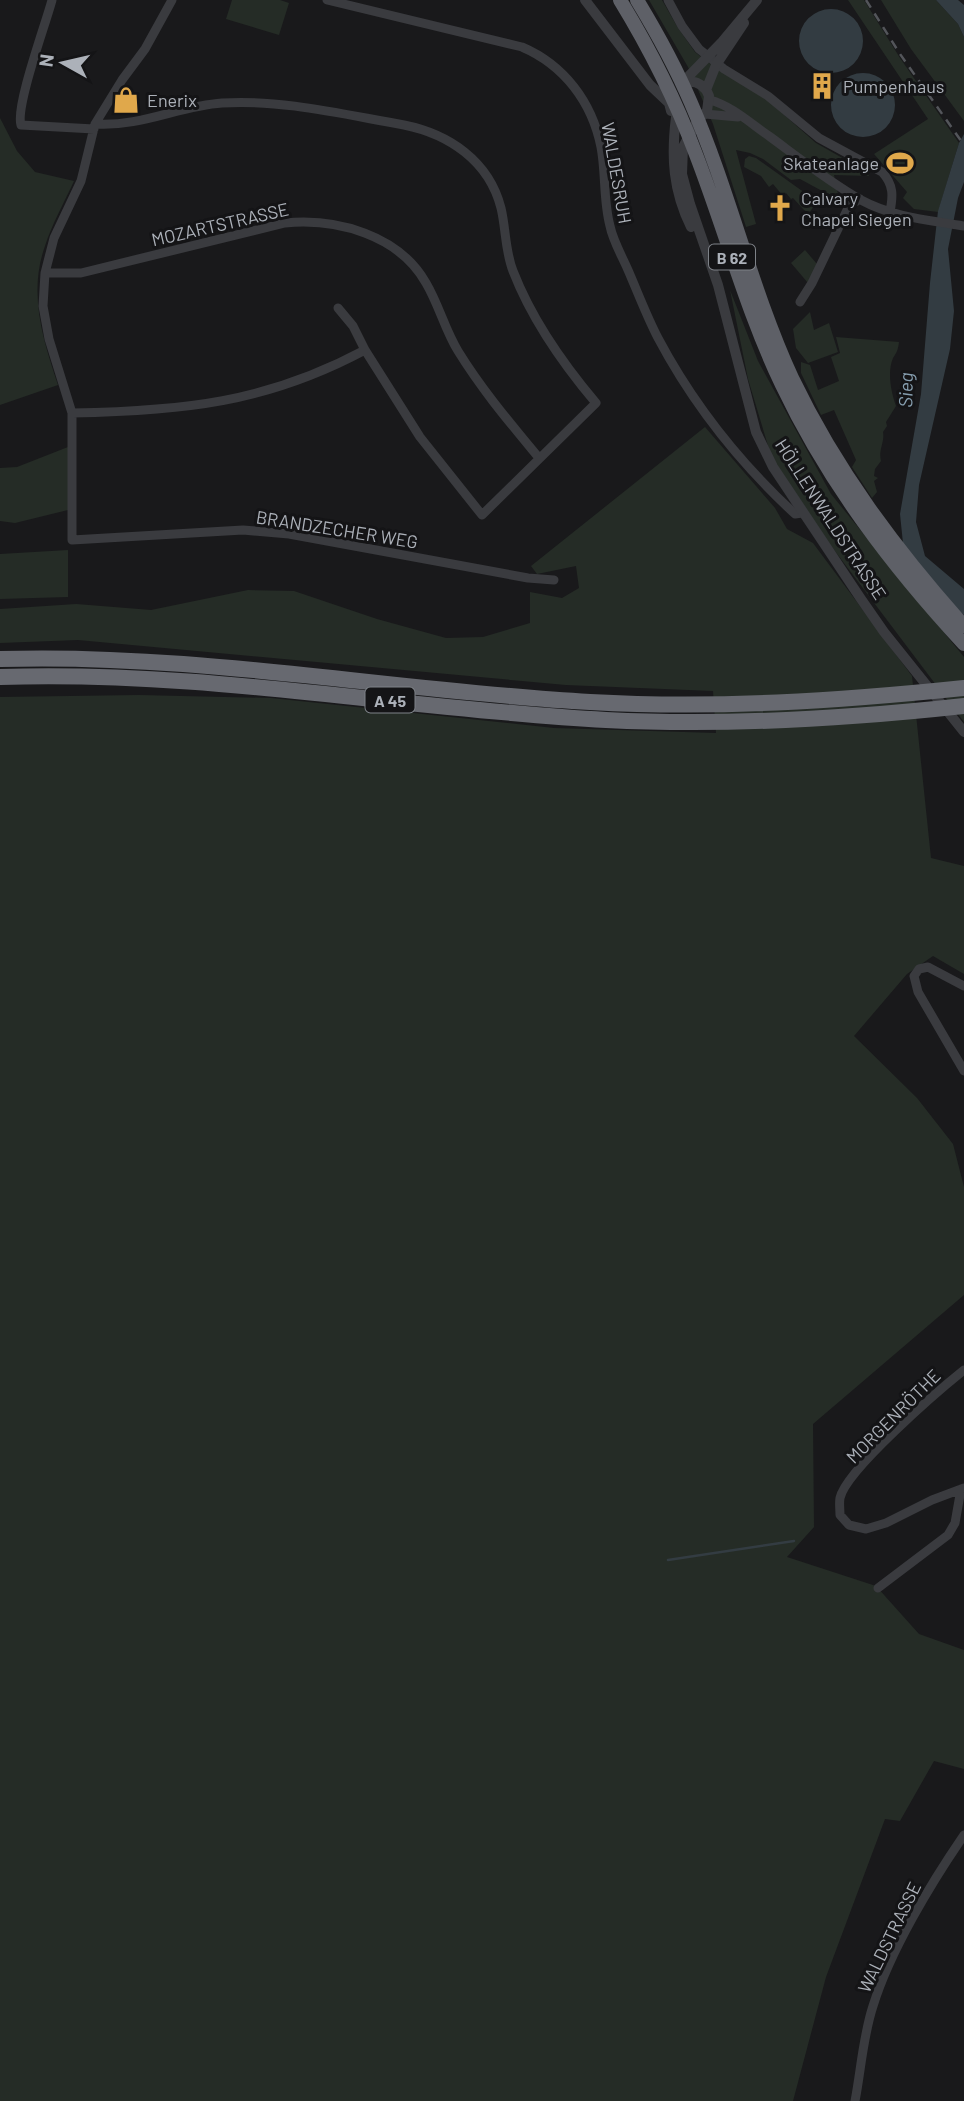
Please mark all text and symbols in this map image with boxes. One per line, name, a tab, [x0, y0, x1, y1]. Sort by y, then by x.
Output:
north arrow	[28, 28, 98, 98]
text: N	[33, 53, 58, 68]
building icon: Pumpenhaus	[807, 71, 837, 101]
place label: Pumpenhaus	[843, 75, 944, 97]
shop icon: Enerix	[111, 85, 141, 115]
place label: Enerix	[147, 89, 197, 111]
street label: WALDESRUH	[597, 121, 637, 225]
sports icon: Skateanlage	[885, 148, 915, 178]
place label: Skateanlage	[783, 152, 879, 174]
place label: Calvary Chapel Siegen	[801, 187, 912, 230]
church icon: Calvary Chapel Siegen	[765, 193, 795, 223]
street label: MOZARTSTRASSE	[149, 197, 291, 251]
road number: B 62	[709, 244, 755, 270]
water label: Sieg	[893, 372, 917, 408]
street label: HÖLLENWALDSTRASSE	[771, 435, 891, 603]
street label: BRANDZECHER WEG	[255, 505, 419, 553]
road number: A 45	[366, 688, 414, 712]
street label: MORGENRÖTHE	[841, 1364, 945, 1468]
street label: WALDSTRASSE	[853, 1878, 925, 1996]

